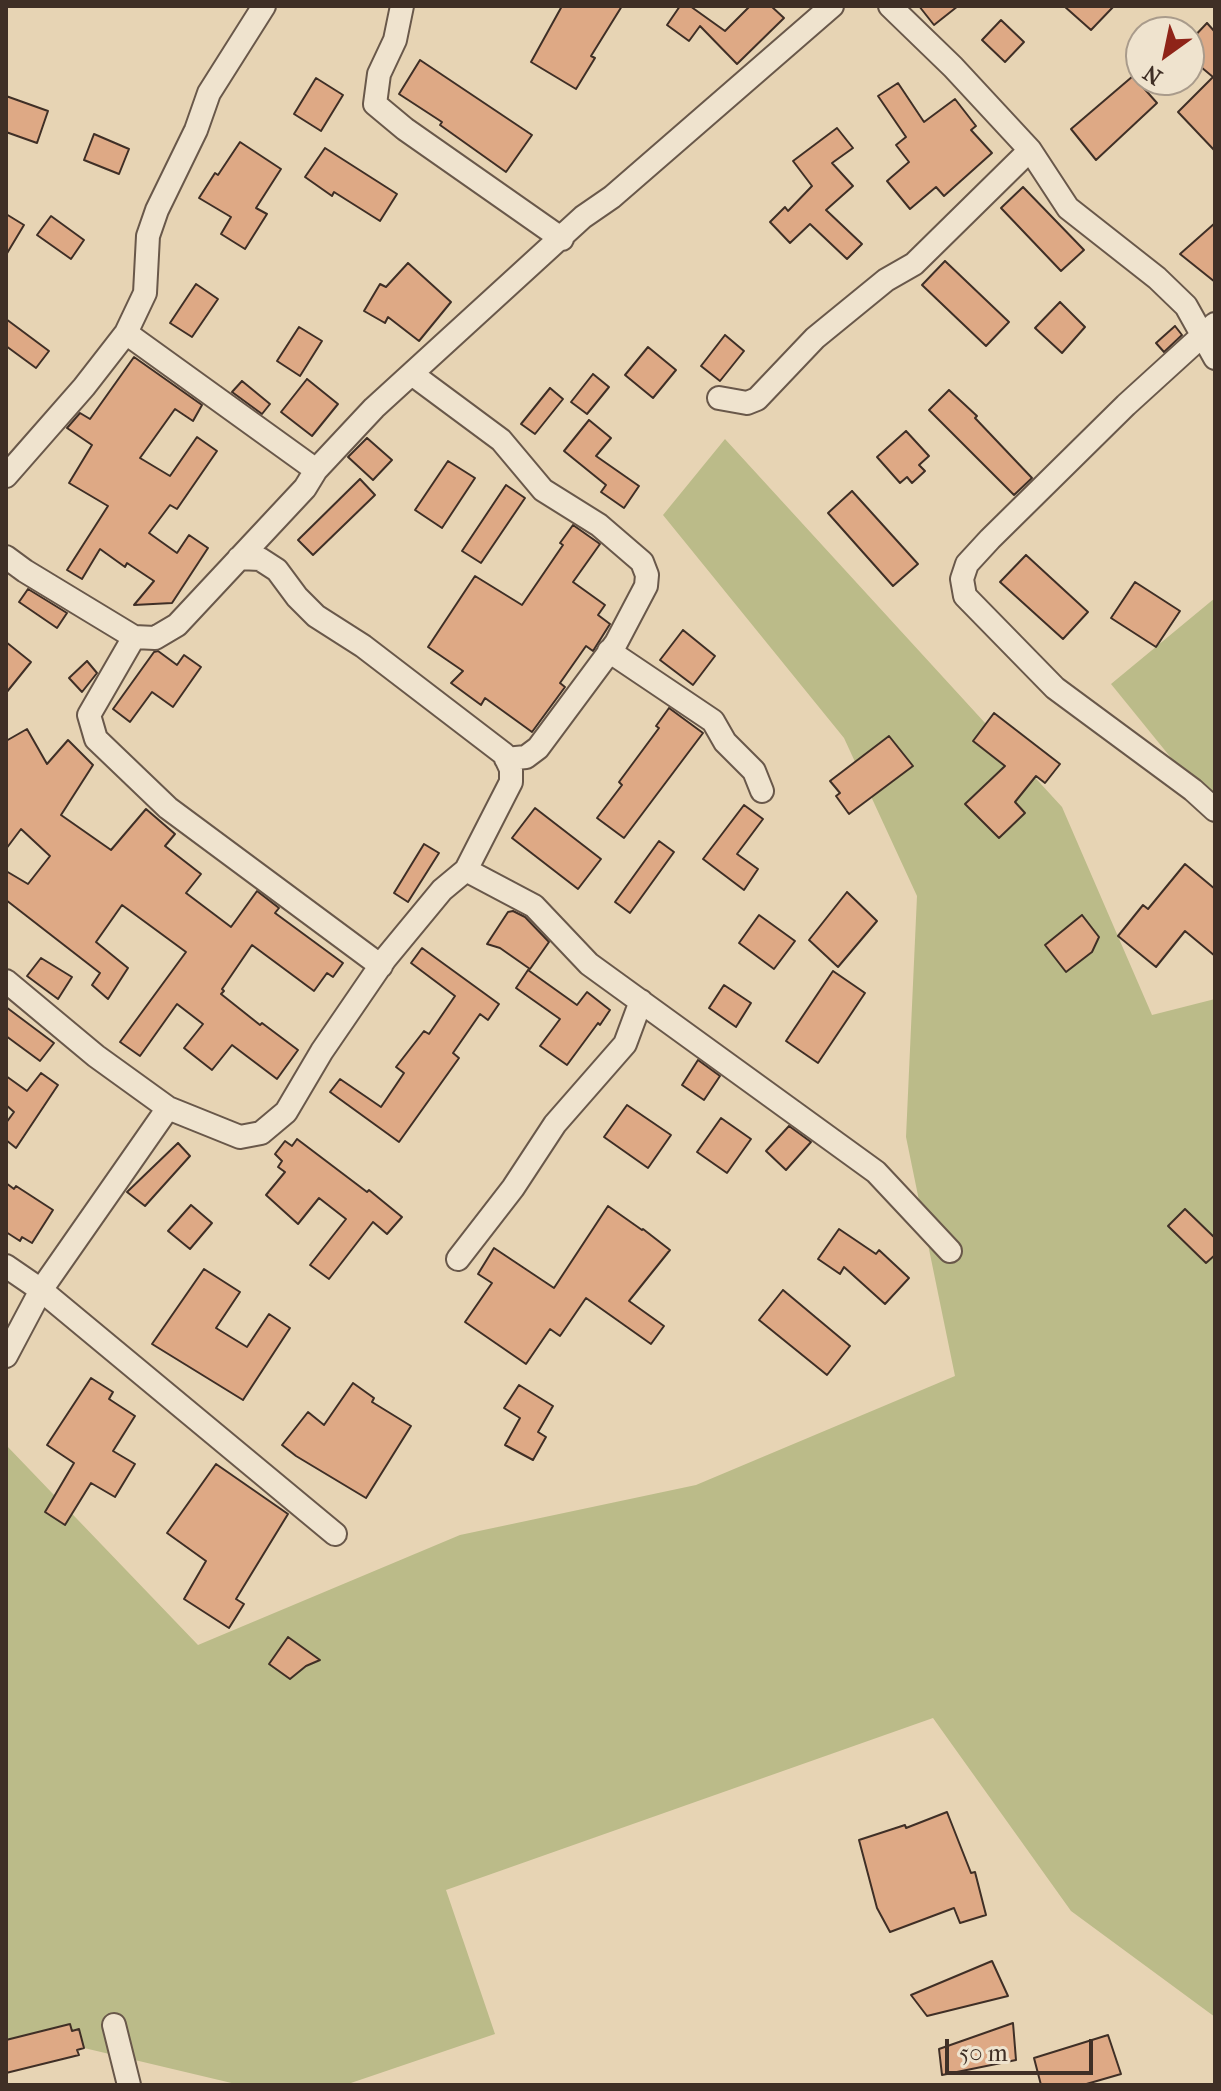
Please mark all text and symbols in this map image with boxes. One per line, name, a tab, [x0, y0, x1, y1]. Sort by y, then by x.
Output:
north arrow	[1125, 16, 1205, 96]
text: N	[1139, 59, 1167, 90]
scale bar	[949, 2023, 1097, 2073]
text: 50 m	[959, 2039, 1008, 2067]

